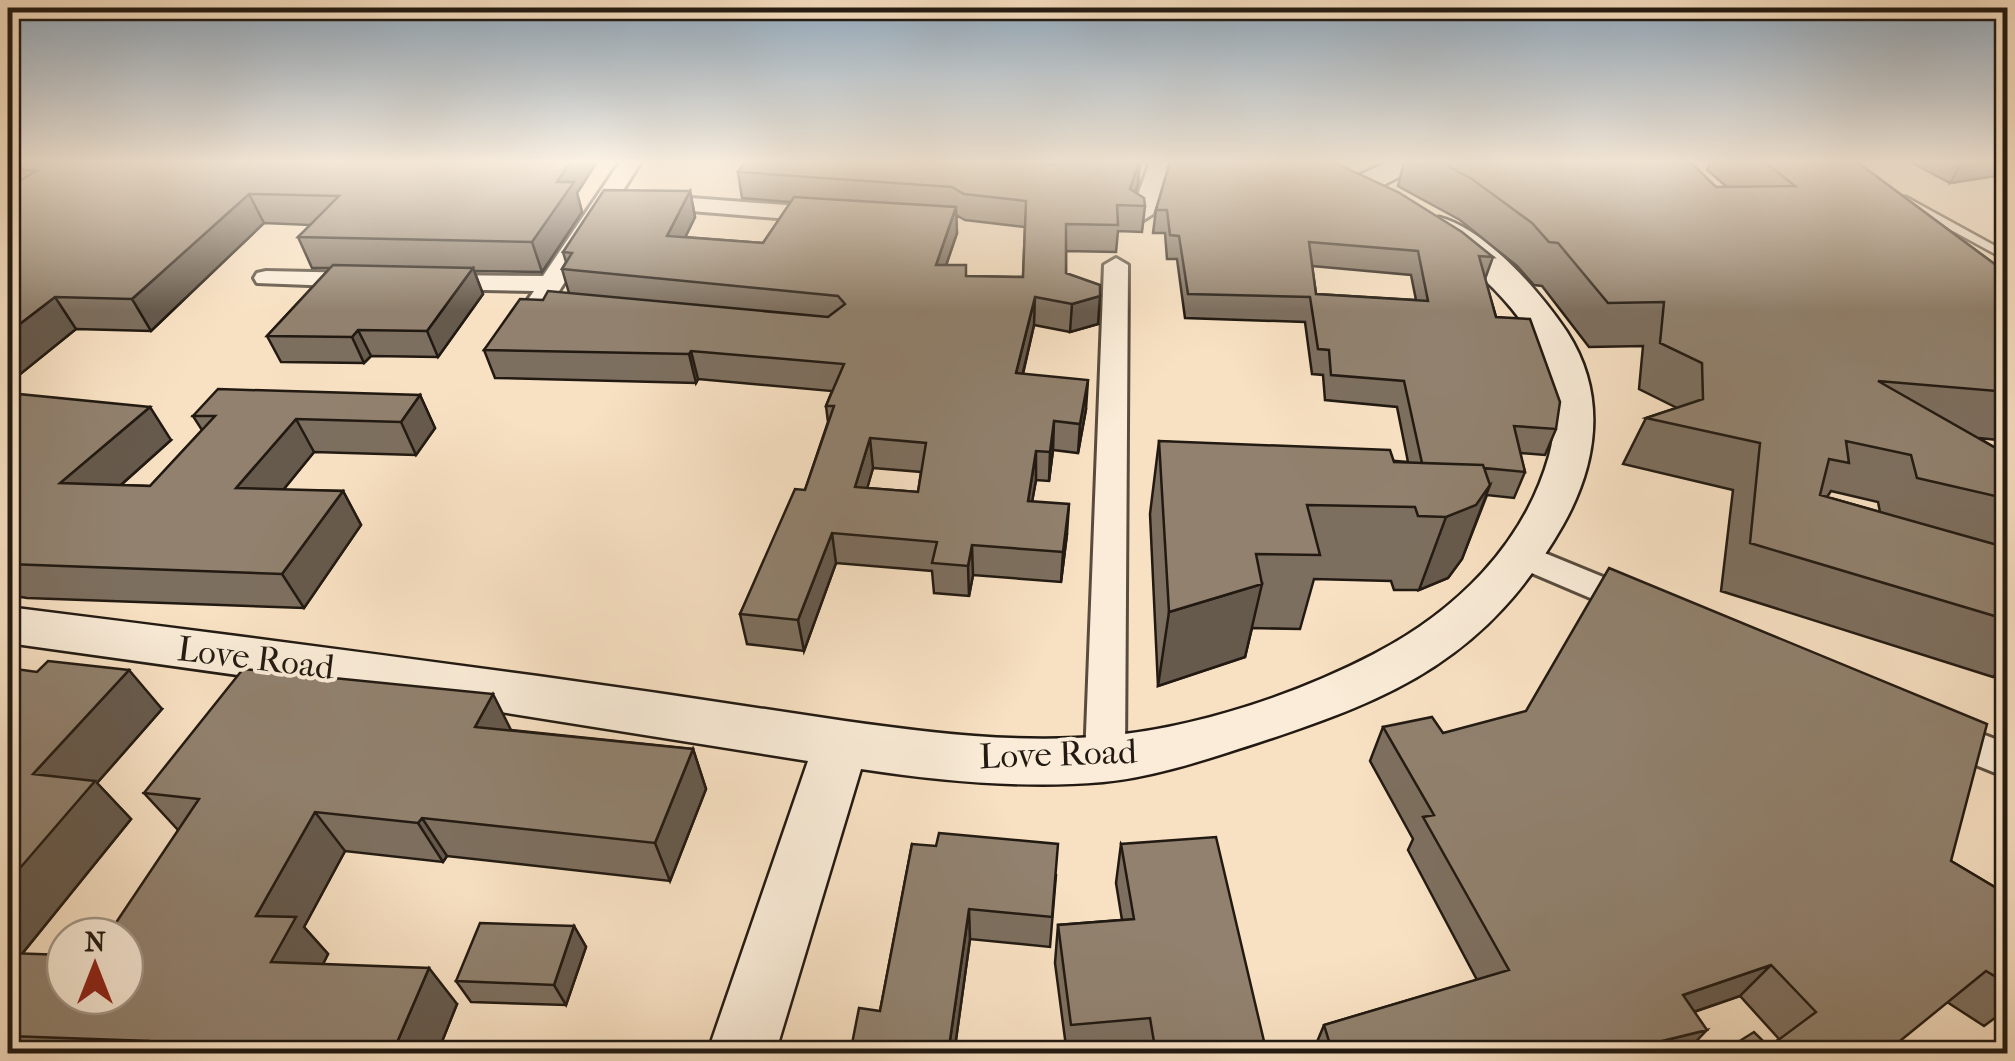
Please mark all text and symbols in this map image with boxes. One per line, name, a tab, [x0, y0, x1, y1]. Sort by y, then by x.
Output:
street label: Love Road	[175, 628, 338, 688]
street label: Love Road	[978, 731, 1139, 777]
north arrow	[45, 916, 145, 1016]
text: N	[84, 925, 106, 958]

